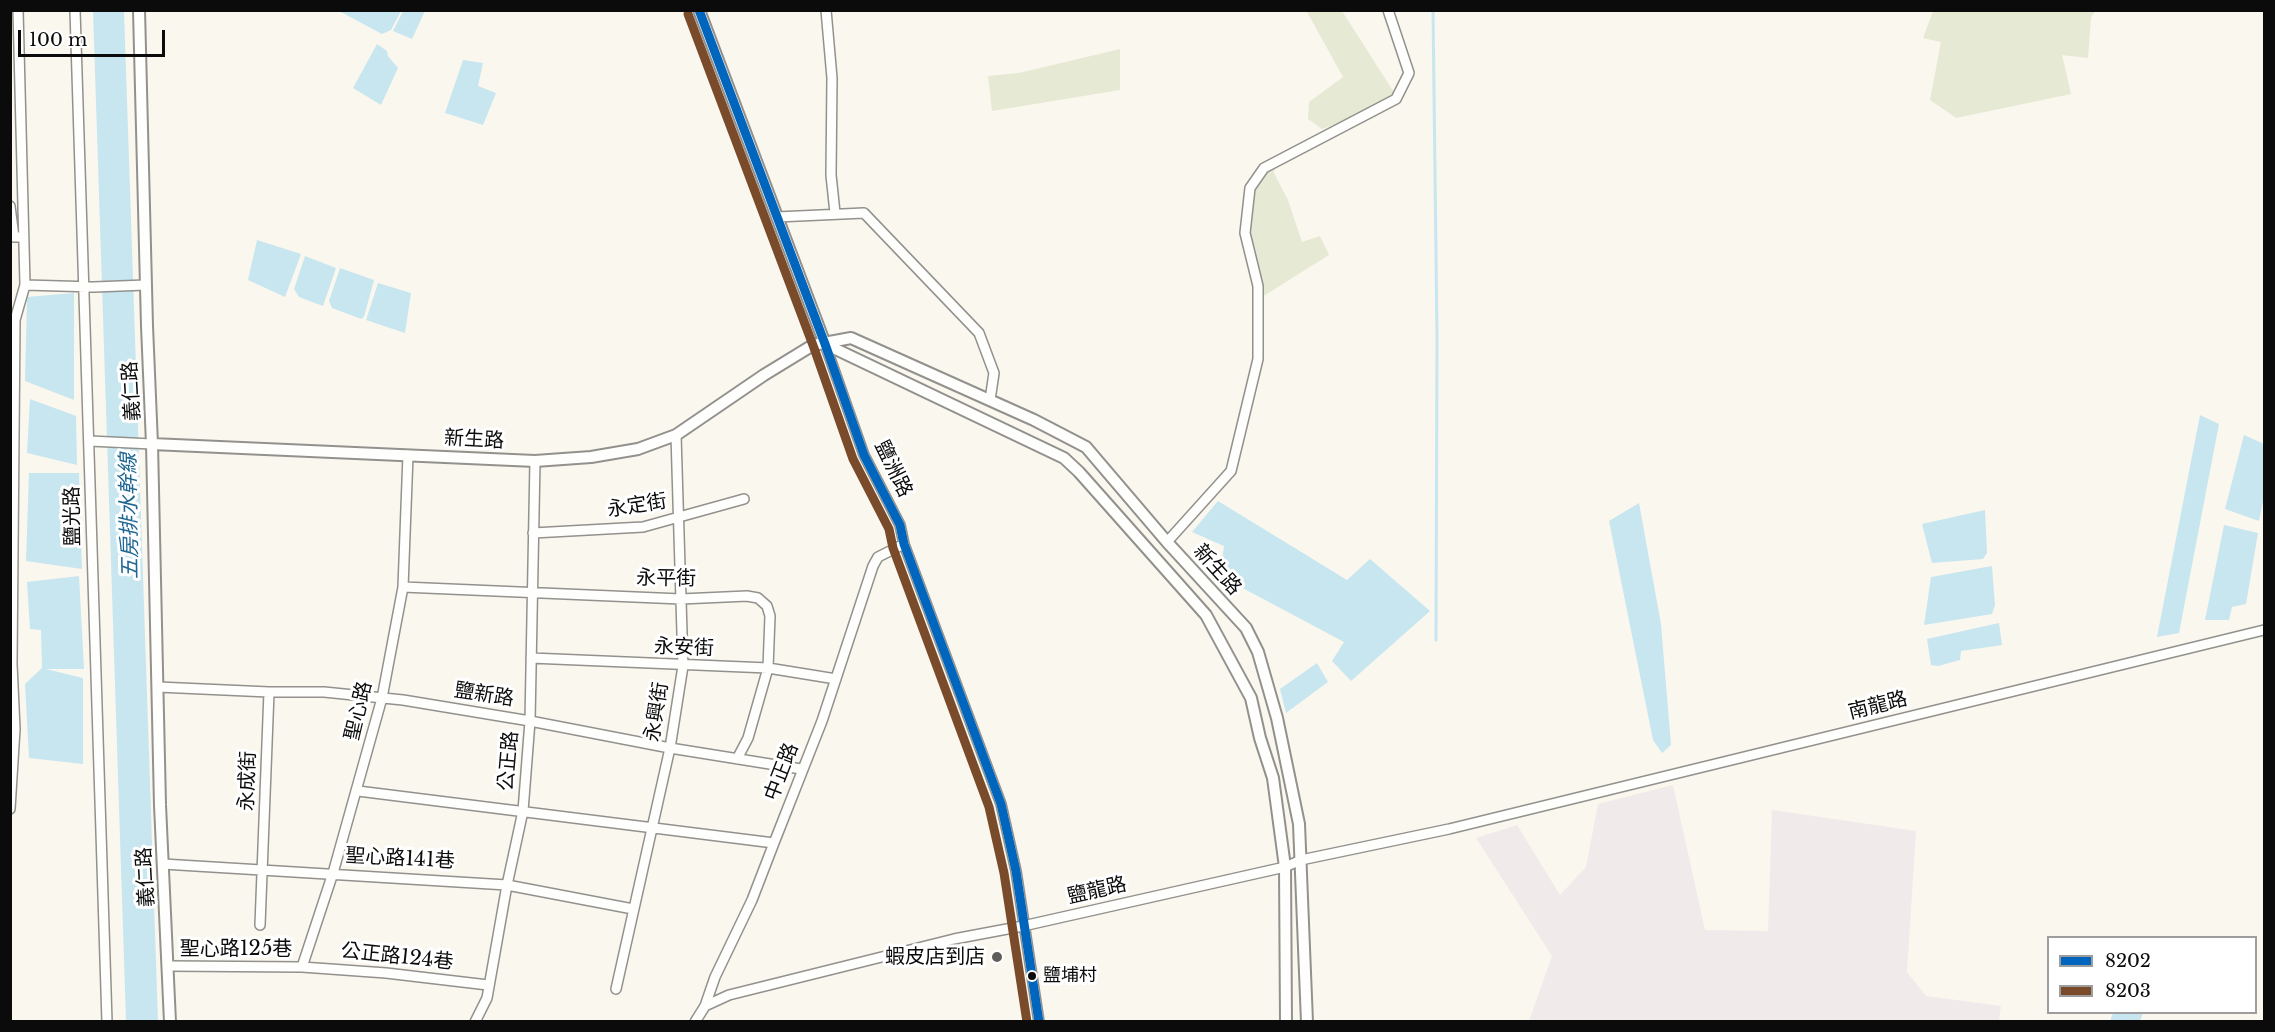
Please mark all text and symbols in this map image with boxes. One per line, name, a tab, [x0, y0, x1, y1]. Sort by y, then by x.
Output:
scale bar	[21, 18, 168, 56]
text: 100 m	[29, 29, 87, 51]
street label: 義仁路	[118, 360, 146, 422]
street label: 新生路	[443, 426, 505, 454]
street label: 鹽洲路	[869, 437, 917, 501]
water label: 五房排水幹線	[116, 453, 144, 579]
street label: 鹽光路	[60, 486, 86, 546]
street label: 永定街	[605, 489, 669, 523]
street label: 新生路	[1188, 540, 1246, 600]
street label: 永平街	[636, 566, 696, 592]
street label: 永安街	[654, 635, 714, 661]
street label: 鹽新路	[452, 678, 516, 712]
street label: 聖心路	[341, 679, 377, 743]
street label: 永興街	[640, 680, 674, 744]
street label: 南龍路	[1846, 687, 1910, 725]
street label: 公正路	[494, 730, 524, 792]
street label: 中正路	[760, 740, 804, 804]
street label: 永成街	[235, 751, 261, 811]
street label: 聖心路141巷	[345, 844, 455, 874]
street label: 義仁路	[132, 846, 160, 908]
street label: 鹽龍路	[1065, 873, 1129, 909]
legend	[2047, 936, 2257, 1014]
street label: 聖心路125巷	[180, 937, 292, 961]
street label: 公正路124巷	[340, 939, 454, 975]
place label: 蝦皮店到店	[885, 945, 985, 969]
marker: 蝦皮店到店	[990, 950, 1004, 964]
text: 8202	[2105, 950, 2151, 972]
place label: 鹽埔村	[1043, 965, 1097, 987]
marker: 鹽埔村	[1026, 970, 1038, 982]
text: 8203	[2105, 980, 2151, 1002]

